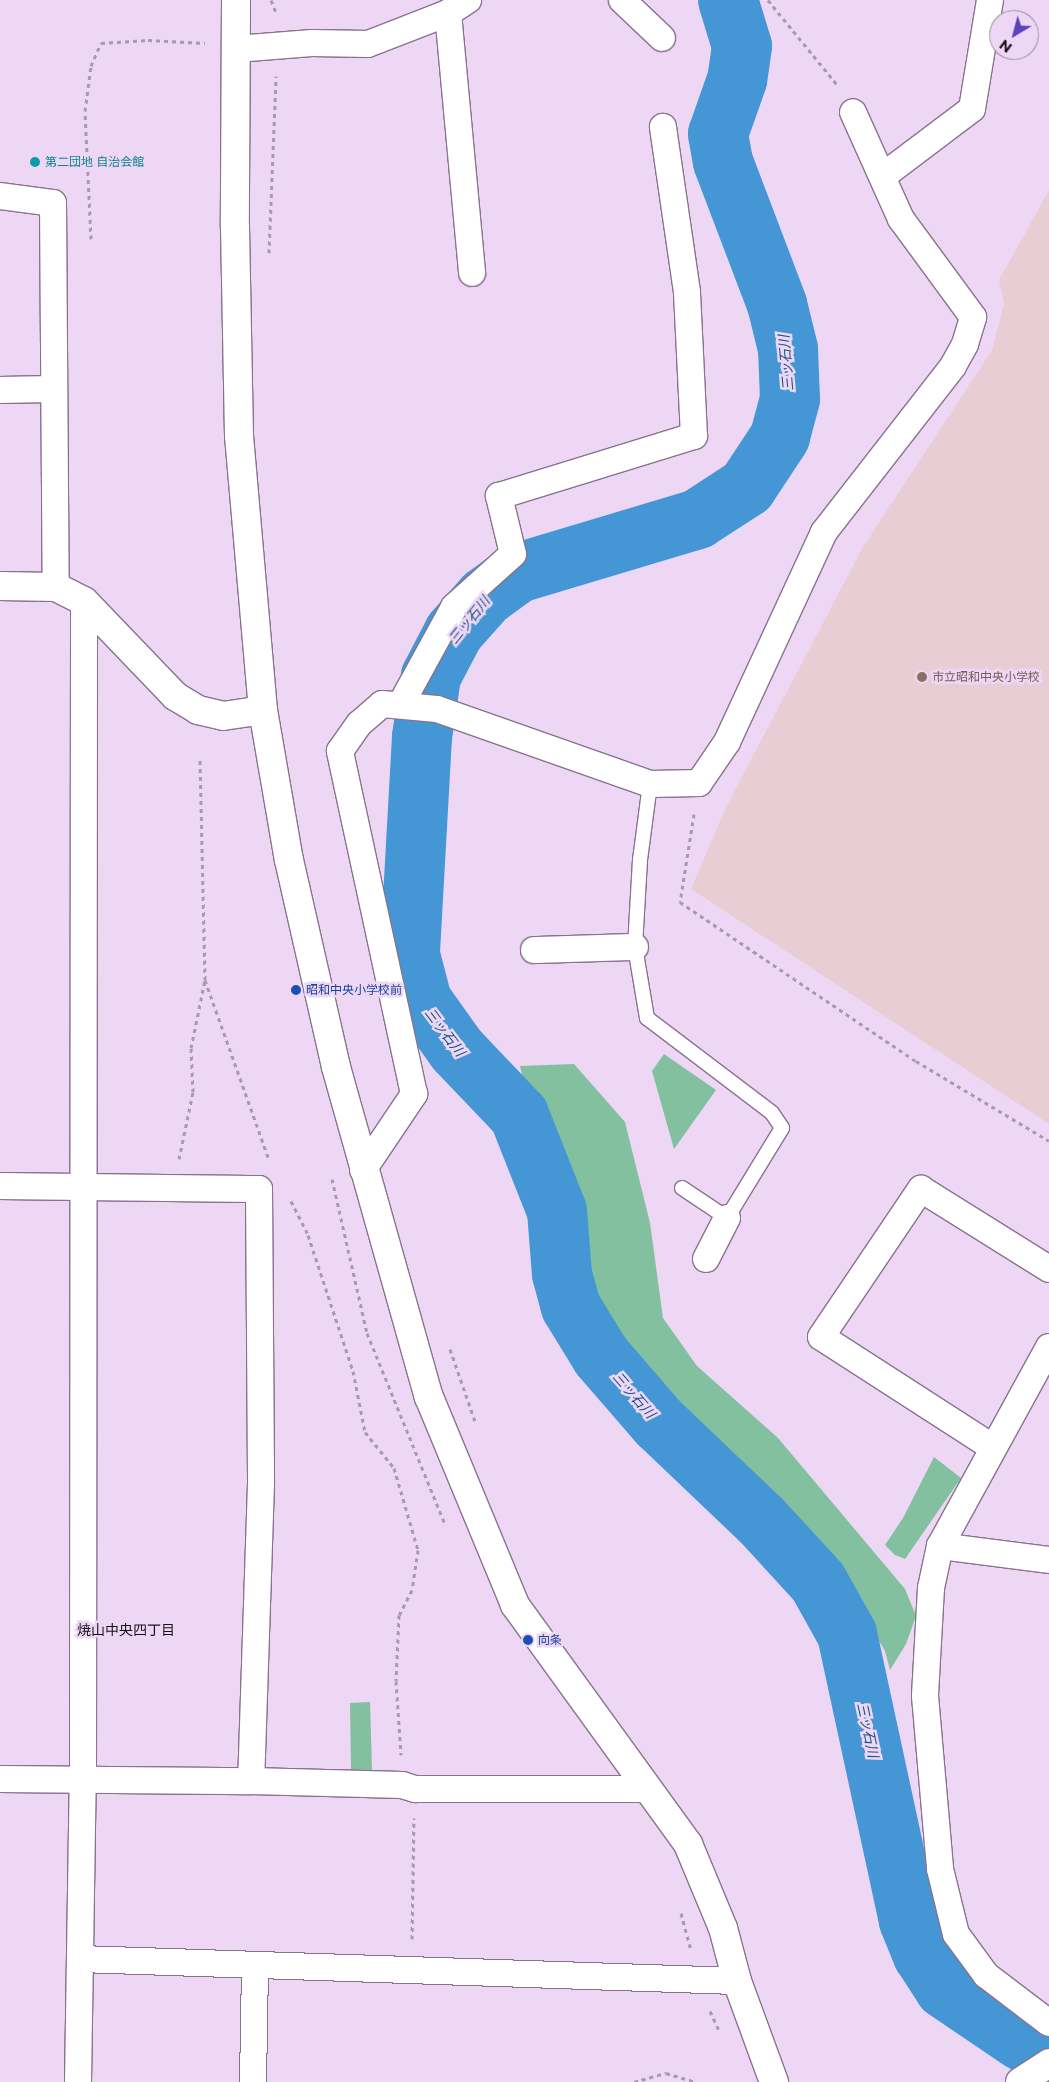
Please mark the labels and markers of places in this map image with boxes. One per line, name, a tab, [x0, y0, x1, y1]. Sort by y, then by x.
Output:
place label: 第二団地 自治会館	[45, 155, 144, 169]
marker: 第二団地 自治会館	[29, 156, 41, 168]
place label: 市立昭和中央小学校	[932, 670, 1040, 684]
marker: 市立昭和中央小学校	[916, 671, 928, 683]
place label: 昭和中央小学校前	[306, 983, 402, 997]
marker: 昭和中央小学校前	[290, 984, 302, 996]
place label: 向条	[538, 1633, 562, 1647]
marker: 向条	[522, 1634, 534, 1646]

